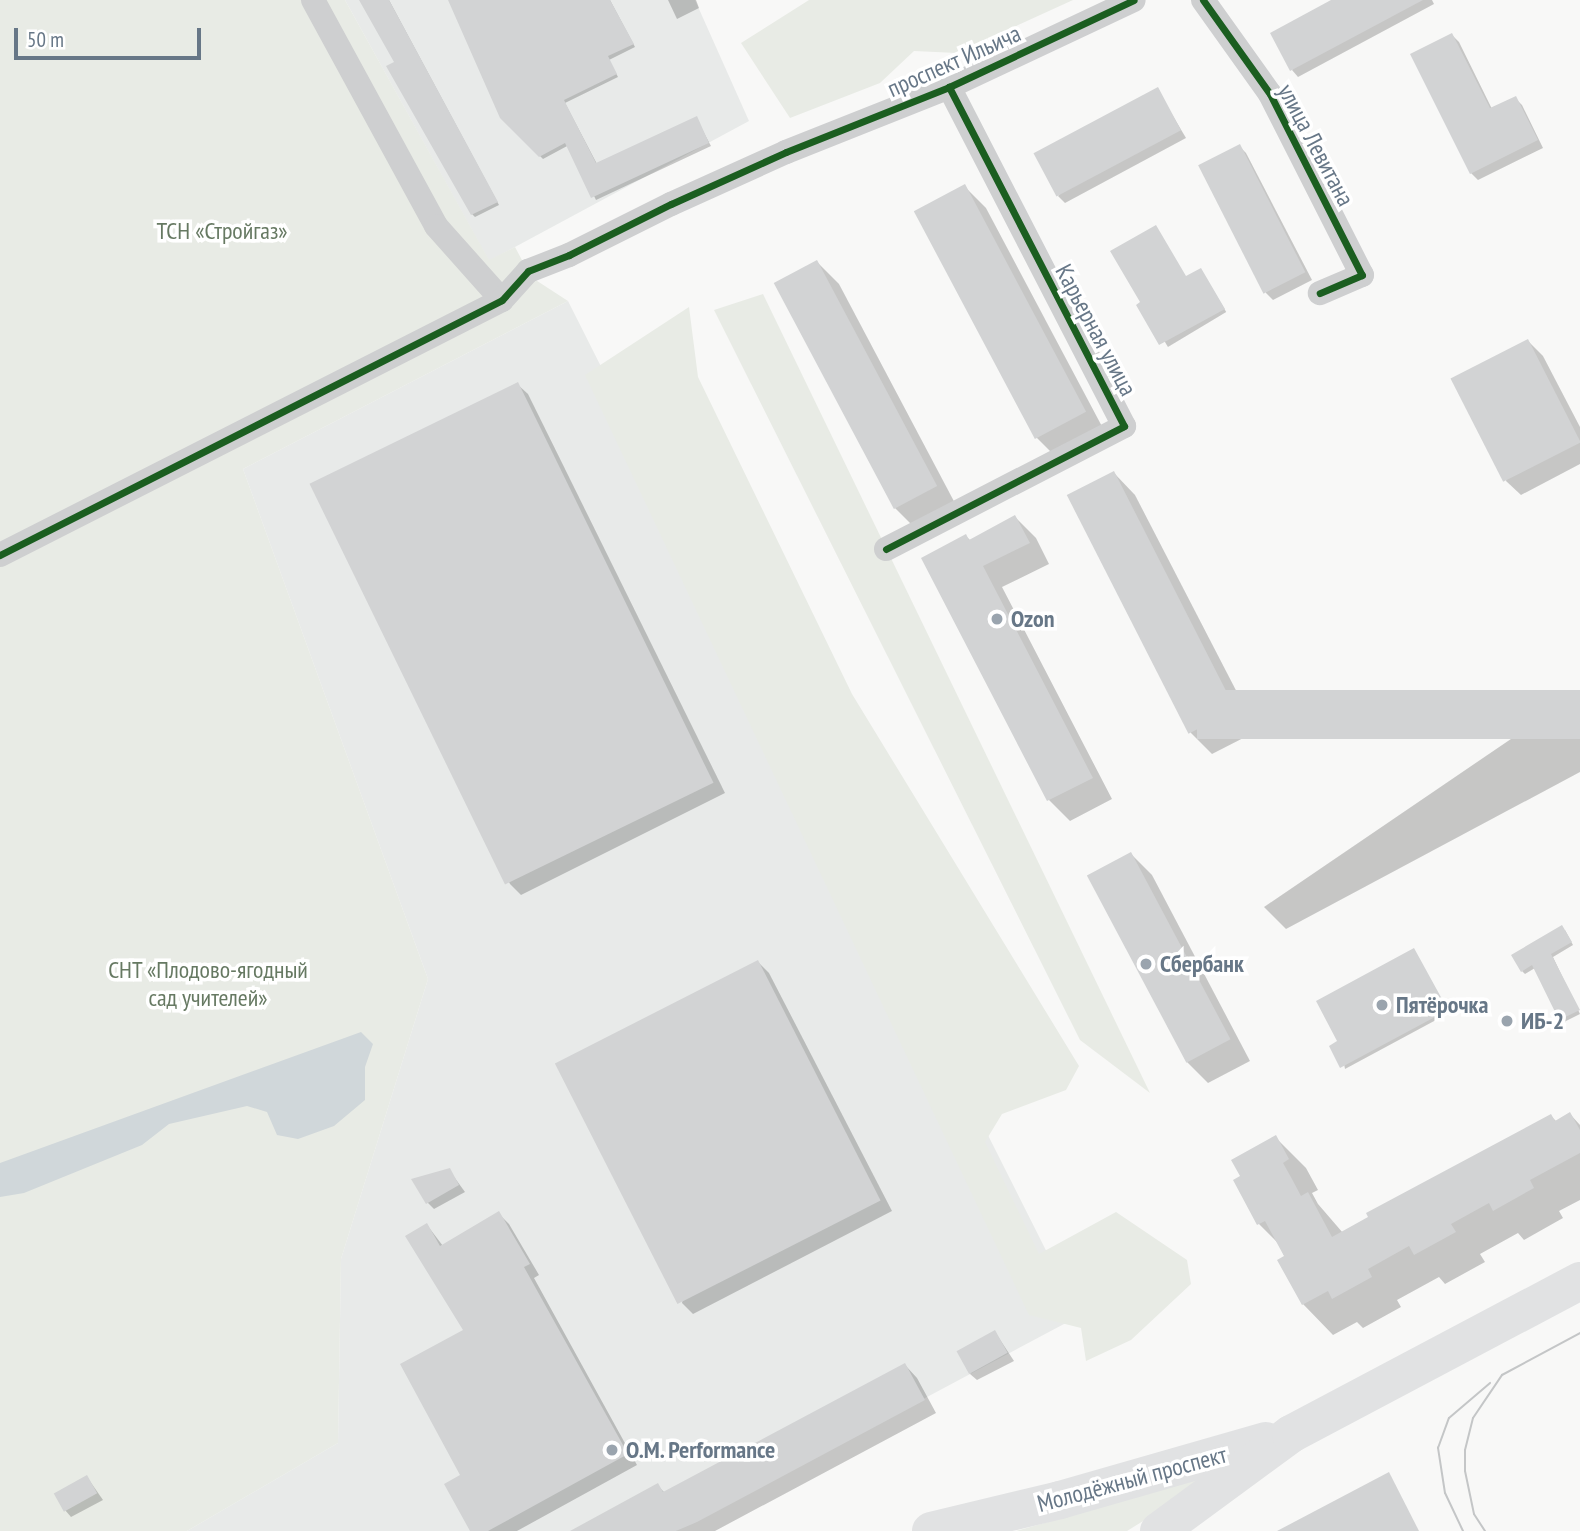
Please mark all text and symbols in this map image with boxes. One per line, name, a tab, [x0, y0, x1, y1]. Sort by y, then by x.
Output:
scale bar	[18, 14, 205, 58]
street label: проспект Ильича	[883, 19, 1025, 103]
text: 50 m	[27, 26, 64, 53]
street label: улица Левитана	[1272, 79, 1360, 211]
park label: ТСН «Стройгаз»	[156, 217, 288, 245]
street label: Карьерная улица	[1049, 259, 1143, 401]
place label: Ozon	[1011, 605, 1054, 633]
marker: Ozon	[989, 611, 1005, 627]
place label: Сбербанк	[1160, 950, 1244, 978]
park label: СНТ «Плодово-ягодный сад учителей»	[108, 956, 308, 1012]
marker: Сбербанк	[1138, 956, 1154, 972]
place label: Пятёрочка	[1396, 991, 1488, 1019]
marker: Пятёрочка	[1374, 997, 1390, 1013]
place label: ИБ-2	[1521, 1007, 1564, 1035]
marker: ИБ-2	[1499, 1013, 1515, 1029]
place label: O.M. Performance	[626, 1436, 777, 1464]
street label: Молодёжный проспект	[1034, 1440, 1230, 1518]
marker: O.M. Performance	[604, 1442, 620, 1458]

